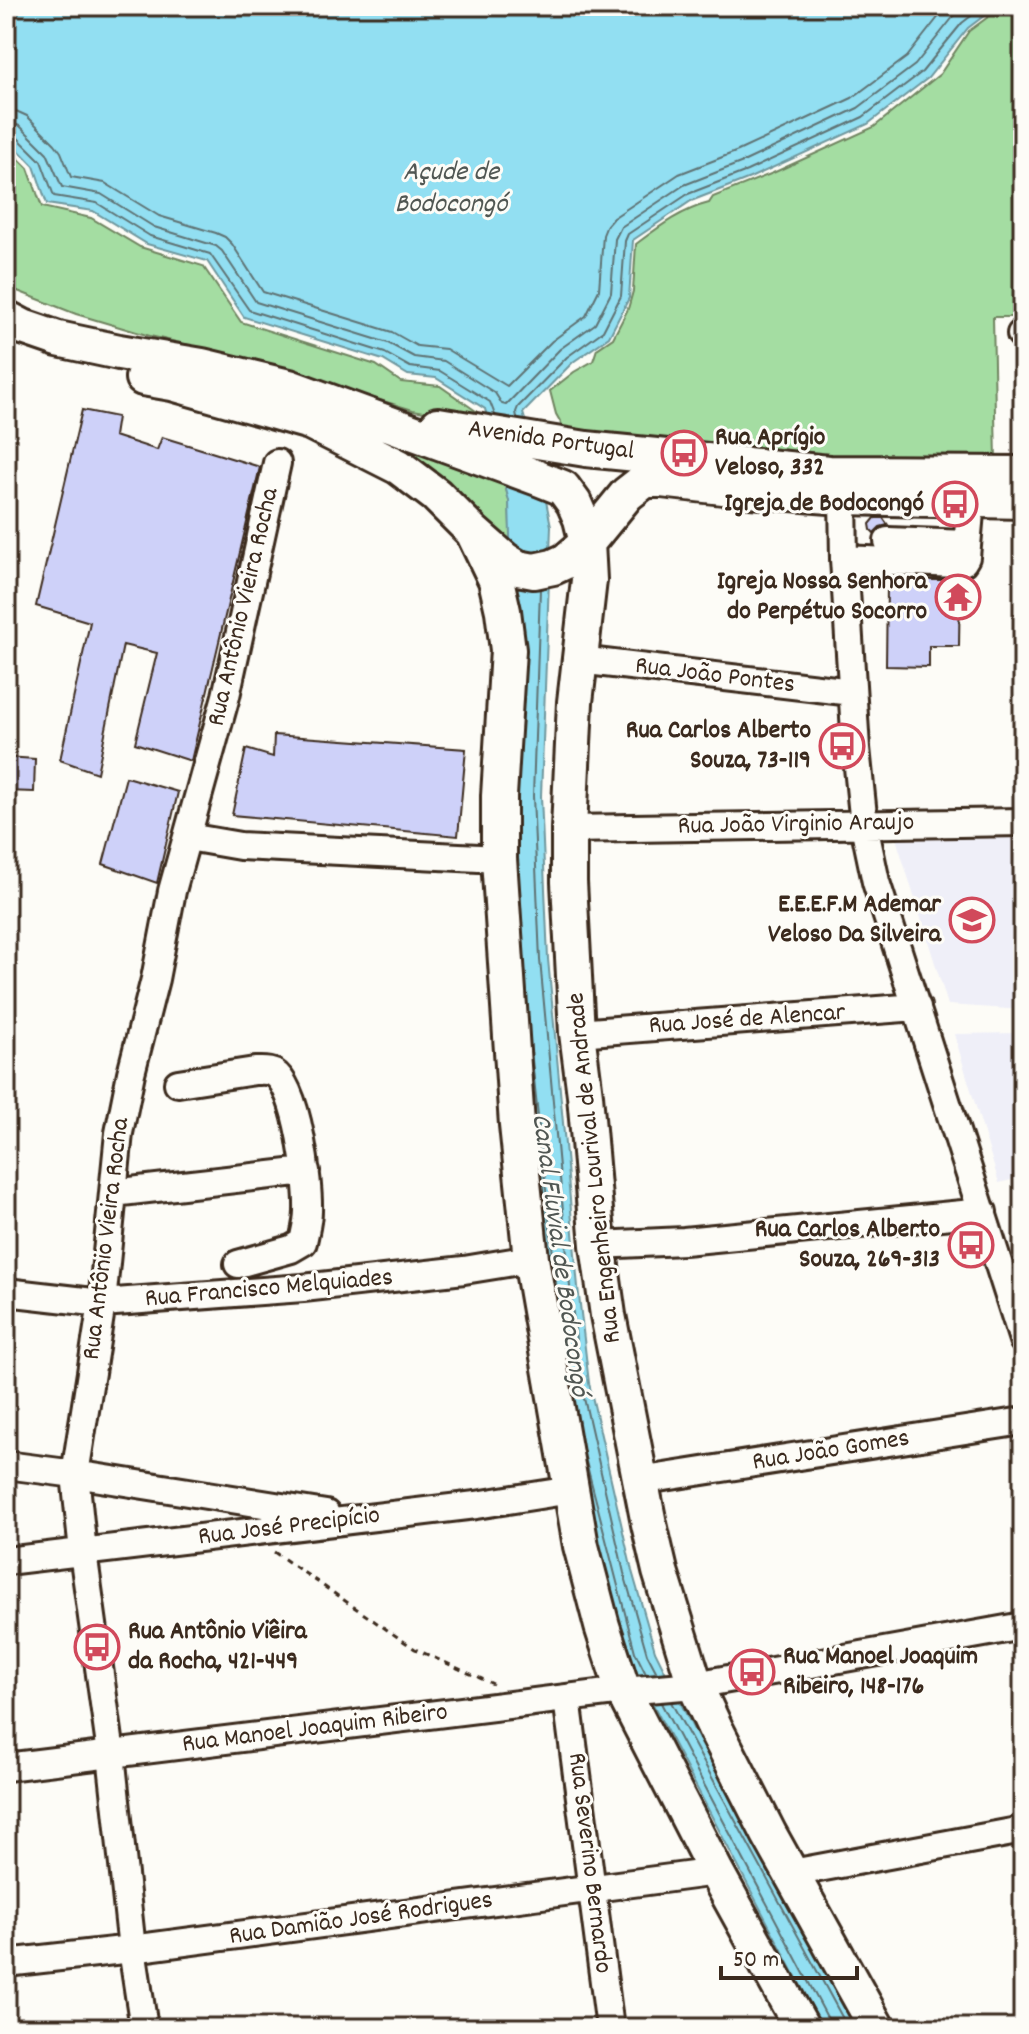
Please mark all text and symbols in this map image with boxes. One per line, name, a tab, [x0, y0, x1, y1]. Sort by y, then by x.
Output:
water label: Açude de Bodocongó	[395, 154, 511, 226]
street label: Avenida Portugal	[466, 411, 636, 471]
place label: Rua Aprígio Veloso, 332	[715, 420, 826, 487]
bus stop icon: Rua Aprígio Veloso, 332	[660, 429, 708, 477]
bus stop icon: Igreja de Bodocongó	[931, 480, 979, 528]
street label: Rua Antônio Vieira Rocha	[199, 483, 290, 730]
place label: Igreja de Bodocongó	[724, 486, 924, 523]
place label: Igreja Nossa Senhora do Perpétuo Socorro	[717, 564, 928, 631]
temple icon: Igreja Nossa Senhora do Perpétuo Socorro	[934, 573, 982, 621]
street label: Rua João Pontes	[633, 648, 797, 704]
place label: Rua Carlos Alberto Souza, 73-119	[626, 713, 811, 780]
bus stop icon: Rua Carlos Alberto Souza, 73-119	[818, 722, 866, 770]
street label: Rua João Virginio Araujo	[677, 804, 915, 846]
place label: E.E.E.F.M Ademar Veloso Da Silveira	[768, 887, 942, 954]
school or university icon: E.E.E.F.M Ademar Veloso Da Silveira	[948, 896, 996, 944]
street label: Rua Engenheiro Lourival de Andrade	[558, 991, 632, 1345]
street label: Rua José de Alencar	[648, 995, 847, 1045]
water label: Canal Fluvial de Bodocongó	[518, 1111, 598, 1402]
street label: Rua Antônio Vieira Rocha	[74, 1115, 140, 1362]
place label: Rua Carlos Alberto Souza, 269-313	[755, 1212, 940, 1279]
bus stop icon: Rua Carlos Alberto Souza, 269-313	[947, 1221, 995, 1269]
street label: Rua Francisco Melquiades	[143, 1260, 395, 1318]
street label: Rua João Gomes	[750, 1420, 912, 1482]
street label: Rua José Precipício	[196, 1497, 382, 1557]
place label: Rua Antônio Viêira da Rocha, 421-449	[128, 1614, 308, 1681]
bus stop icon: Rua Antônio Viêira da Rocha, 421-449	[73, 1623, 121, 1671]
place label: Rua Manoel Joaquim Ribeiro, 148-176	[783, 1639, 978, 1706]
bus stop icon: Rua Manoel Joaquim Ribeiro, 148-176	[728, 1648, 776, 1696]
street label: Rua Manoel Joaquim Ribeiro	[180, 1694, 450, 1764]
street label: Rua Severino Bernardo	[557, 1750, 621, 1976]
street label: Rua Damião José Rodrigues	[227, 1882, 495, 1956]
scale bar	[721, 1930, 857, 1980]
text: 50 m	[733, 1944, 779, 1978]

